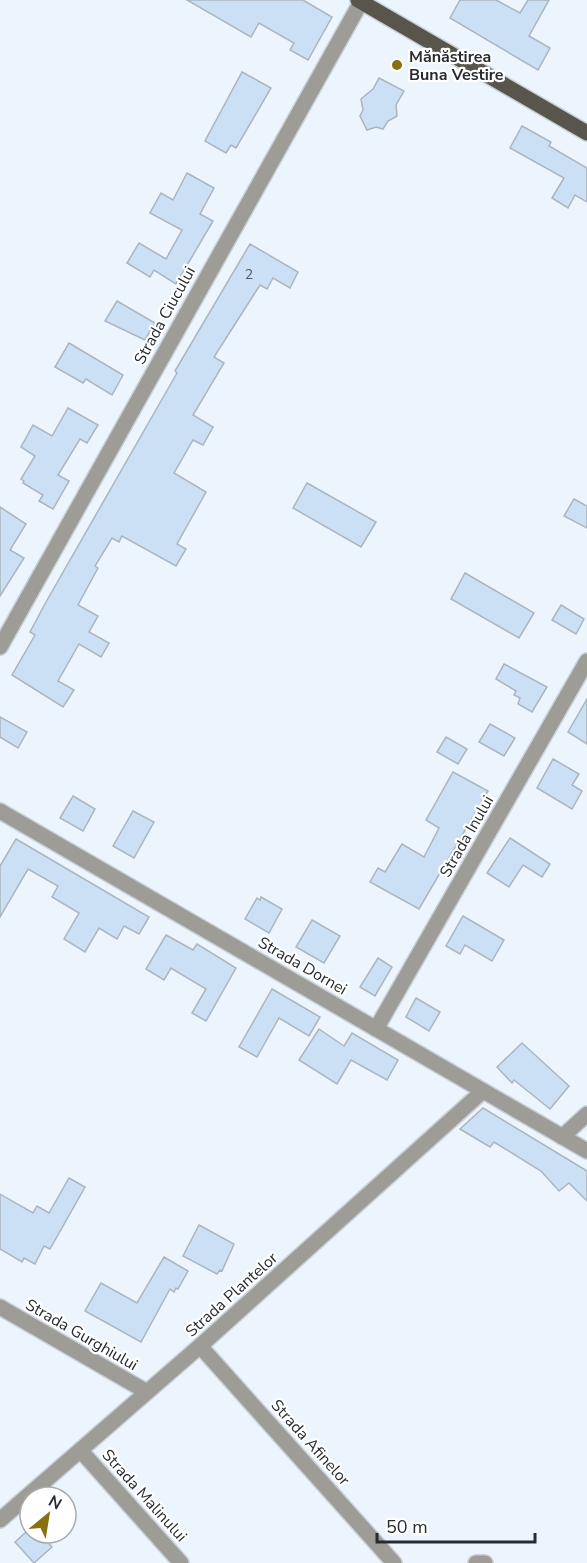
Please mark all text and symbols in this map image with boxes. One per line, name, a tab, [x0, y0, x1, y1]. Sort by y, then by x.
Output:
place label: Mănăstirea Buna Vestire	[409, 46, 504, 86]
marker: Mănăstirea Buna Vestire	[390, 58, 404, 72]
street label: Strada Ciucului	[129, 263, 201, 368]
house number: 2	[245, 265, 253, 284]
street label: Strada Inului	[435, 792, 499, 881]
street label: Strada Dornei	[254, 932, 351, 1000]
street label: Strada Plantelor	[181, 1247, 283, 1342]
street label: Strada Gurghiului	[21, 1294, 142, 1376]
street label: Strada Afinelor	[266, 1395, 355, 1491]
street label: Strada Malinului	[97, 1445, 192, 1547]
north arrow	[18, 1485, 78, 1545]
text: N	[44, 1490, 66, 1515]
scale bar	[377, 1506, 534, 1544]
text: 50 m	[386, 1515, 428, 1539]

